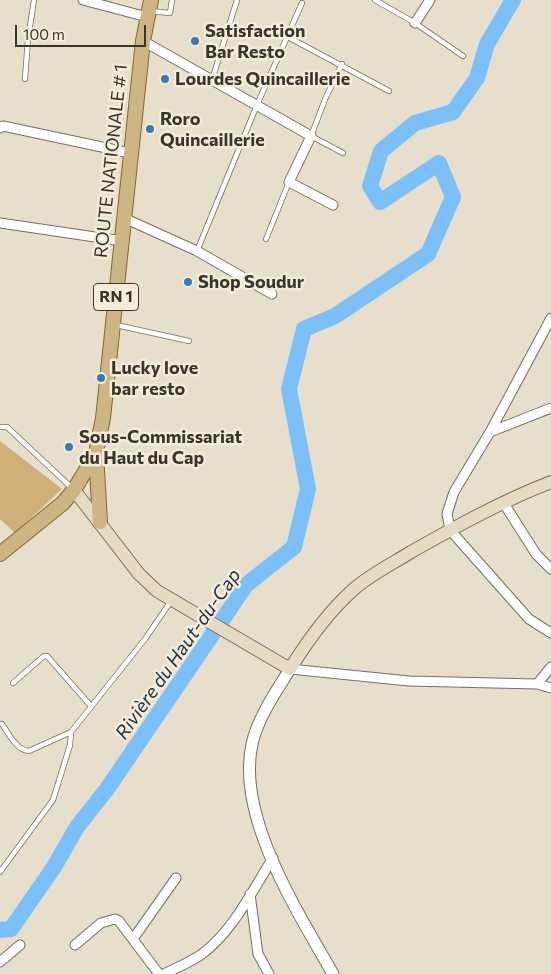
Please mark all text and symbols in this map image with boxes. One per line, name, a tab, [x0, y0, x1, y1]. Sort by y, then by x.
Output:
scale bar	[18, 15, 149, 47]
place label: Satisfaction Bar Resto	[205, 20, 305, 62]
text: 100 m	[23, 25, 65, 43]
marker: Satisfaction Bar Resto	[189, 35, 201, 47]
street label: ROUTE NATIONALE # 1	[90, 63, 132, 259]
place label: Lourdes Quincaillerie	[175, 68, 350, 90]
marker: Lourdes Quincaillerie	[159, 73, 171, 85]
place label: Roro Quincaillerie	[160, 108, 265, 150]
marker: Roro Quincaillerie	[144, 123, 156, 135]
place label: Shop Soudur	[198, 271, 304, 293]
marker: Shop Soudur	[182, 276, 194, 288]
road number: RN 1	[94, 284, 138, 310]
place label: Lucky love bar resto	[111, 357, 198, 399]
marker: Lucky love bar resto	[95, 372, 107, 384]
place label: Sous-Commissariat du Haut du Cap	[79, 426, 242, 468]
marker: Sous-Commissariat du Haut du Cap	[63, 441, 75, 453]
water label: Rivière du Haut-du-Cap	[110, 564, 246, 744]

